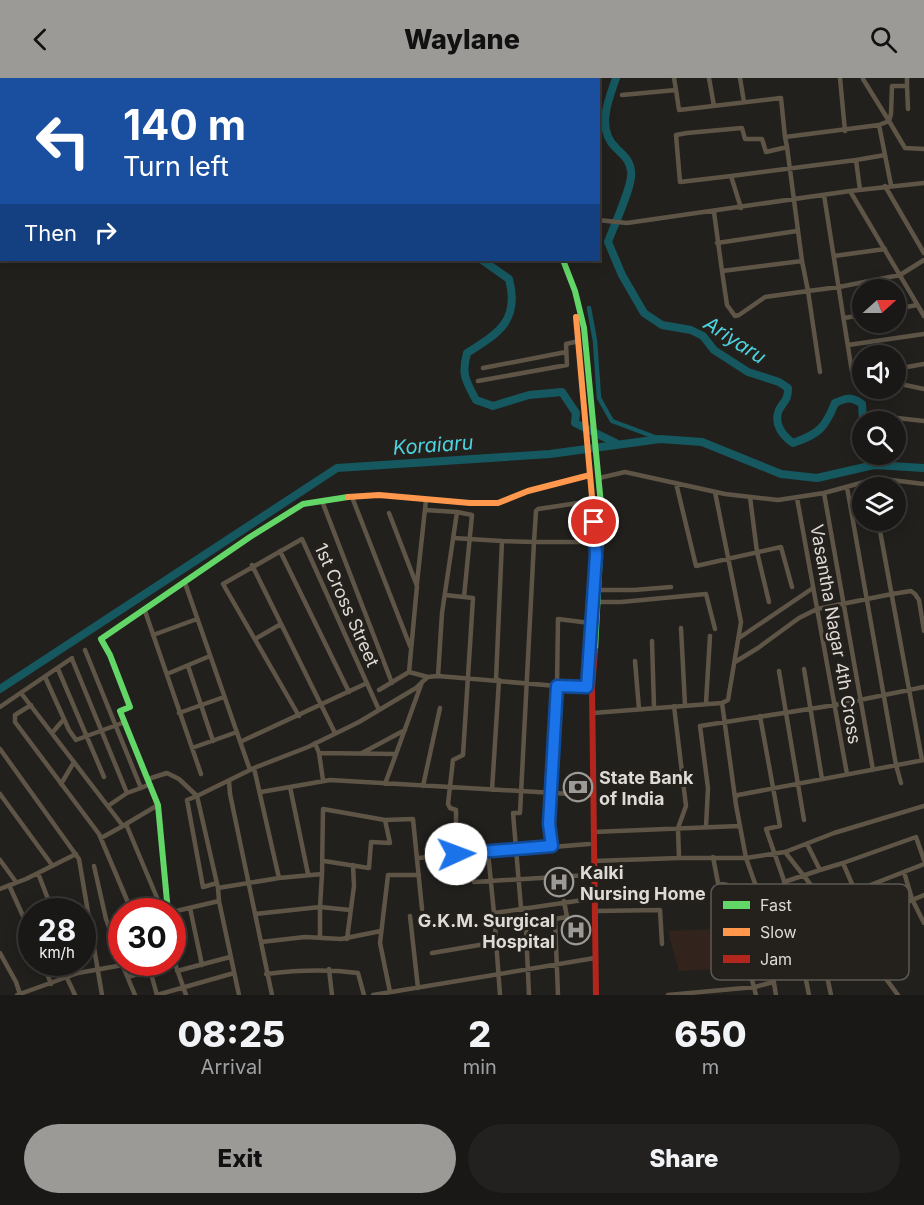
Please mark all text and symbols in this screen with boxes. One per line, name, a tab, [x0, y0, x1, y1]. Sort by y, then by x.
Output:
icon: back	[24, 23, 57, 56]
text: Waylane	[404, 23, 520, 56]
icon: search	[867, 23, 900, 56]
text: 140 m	[123, 99, 246, 150]
icon: left	[24, 102, 102, 180]
text: Turn left	[123, 150, 229, 183]
icon: right	[89, 216, 122, 249]
text: Then	[24, 220, 77, 246]
north arrow	[852, 279, 906, 333]
map controls	[852, 279, 906, 531]
water label: Ariyaru	[699, 311, 771, 369]
button: sound	[852, 345, 906, 399]
button: search	[852, 411, 906, 465]
water label: Koraiaru	[392, 430, 474, 460]
button: layers	[852, 477, 906, 531]
pin	[568, 496, 619, 547]
icon: arrive	[577, 505, 610, 538]
street label: Vasantha Nagar 4th Cross	[806, 522, 866, 746]
street label: 1st Cross Street	[310, 540, 384, 670]
place label: State Bank of India	[599, 767, 694, 809]
bank icon: State Bank of India	[562, 771, 594, 803]
position arrow	[424, 822, 488, 886]
place label: Kalki Nursing Home	[580, 862, 706, 904]
hospital icon: Kalki Nursing Home	[543, 866, 575, 898]
legend	[711, 884, 909, 980]
text: Fast	[760, 895, 792, 915]
speed limit sign: 30	[108, 898, 186, 976]
place label: G.K.M. Surgical Hospital	[418, 910, 555, 952]
text: 28	[38, 912, 76, 948]
hospital icon: G.K.M. Surgical Hospital	[560, 914, 592, 946]
text: Slow	[760, 922, 797, 942]
text: km/h	[39, 943, 75, 962]
text: Jam	[760, 949, 792, 969]
text: 08:25	[177, 1012, 285, 1056]
text: 2	[468, 1012, 491, 1056]
text: 650	[674, 1012, 747, 1056]
text: Arrival	[201, 1055, 262, 1079]
text: min	[463, 1055, 497, 1079]
text: m	[702, 1055, 719, 1079]
button: Exit	[24, 1124, 456, 1193]
button: Share	[468, 1124, 900, 1193]

